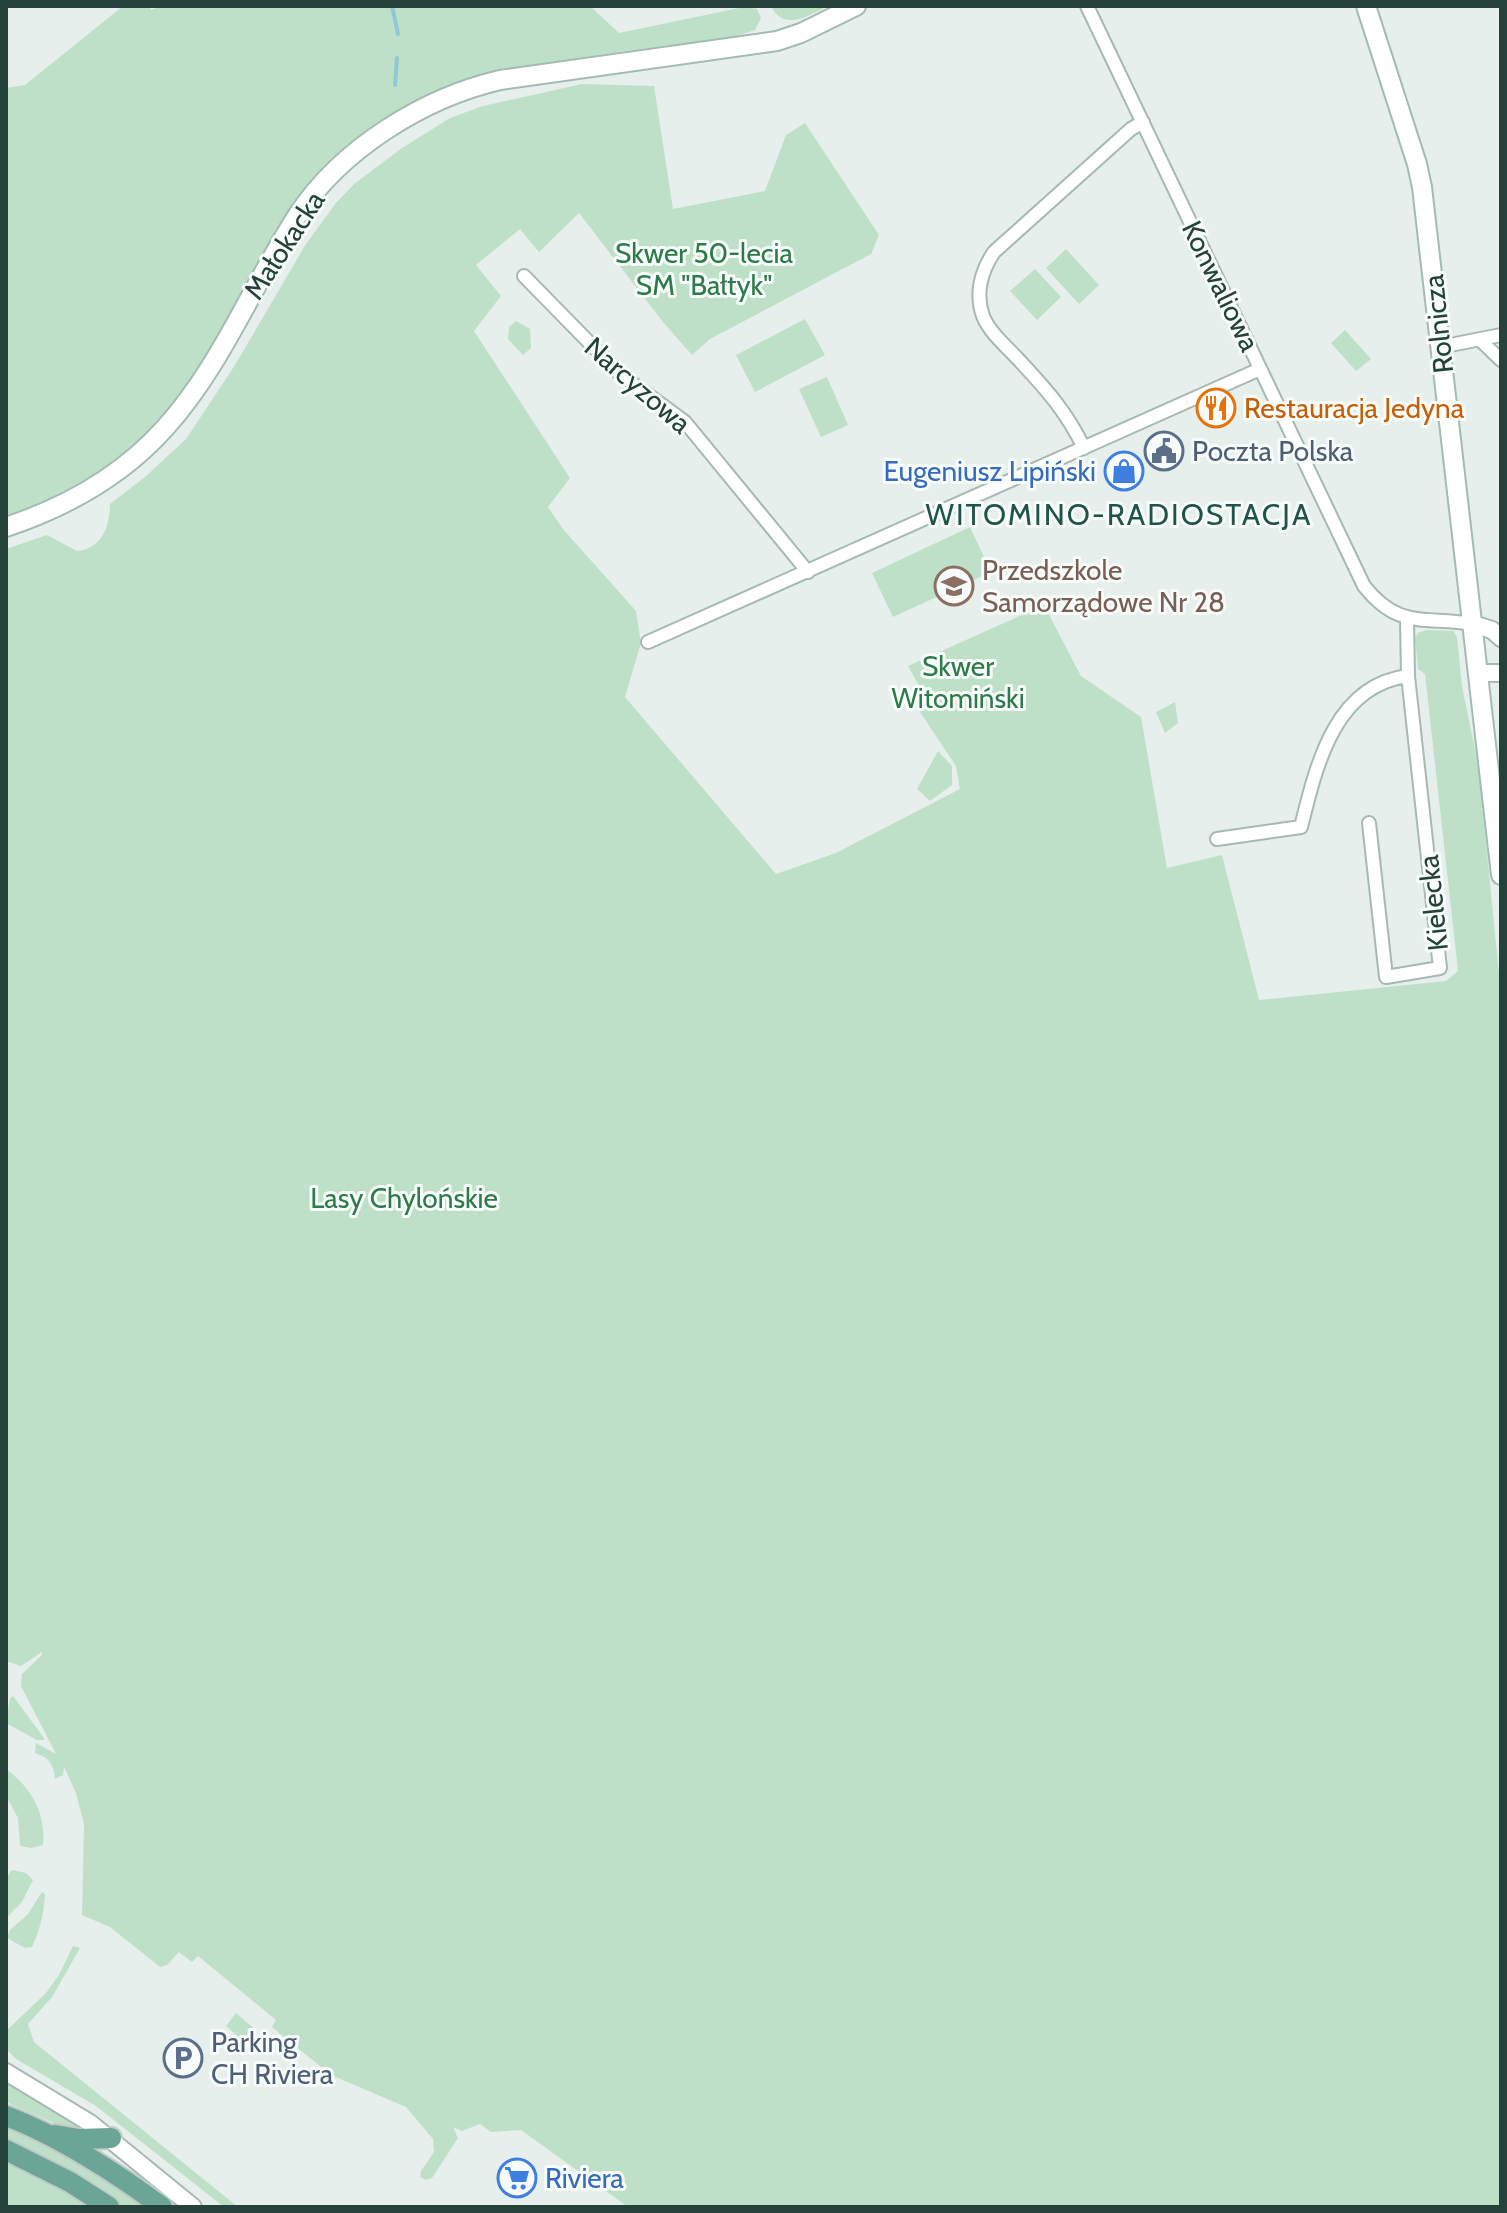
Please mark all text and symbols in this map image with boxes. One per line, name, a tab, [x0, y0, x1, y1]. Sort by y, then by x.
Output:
street label: Małokacka	[236, 184, 332, 306]
street label: Konwaliowa	[1175, 215, 1267, 357]
park label: Skwer 50-lecia SM "Bałtyk"	[615, 236, 793, 302]
street label: Rolnicza	[1416, 272, 1460, 375]
street label: Narcyzowa	[578, 330, 699, 441]
restaurant icon: Restauracja Jedyna	[1195, 387, 1237, 429]
place label: Restauracja Jedyna	[1244, 391, 1465, 425]
public building icon: Poczta Polska	[1143, 430, 1185, 472]
place label: Poczta Polska	[1192, 434, 1354, 468]
shop icon: Eugeniusz Lipiński	[1103, 450, 1145, 492]
place label: Eugeniusz Lipiński	[883, 454, 1096, 488]
district label: WITOMINO-RADIOSTACJA	[926, 496, 1312, 533]
place label: Przedszkole Samorządowe Nr 28	[982, 553, 1225, 619]
school or university icon: Przedszkole Samorządowe Nr 28	[933, 565, 975, 607]
park label: Skwer Witomiński	[891, 649, 1025, 715]
street label: Kielecka	[1411, 853, 1455, 953]
park label: Lasy Chylońskie	[310, 1181, 498, 1215]
place label: Parking CH Riviera	[211, 2025, 334, 2091]
parking icon: Parking CH Riviera	[162, 2037, 204, 2079]
supermarket icon: Riviera	[496, 2157, 538, 2199]
place label: Riviera	[545, 2161, 624, 2195]

